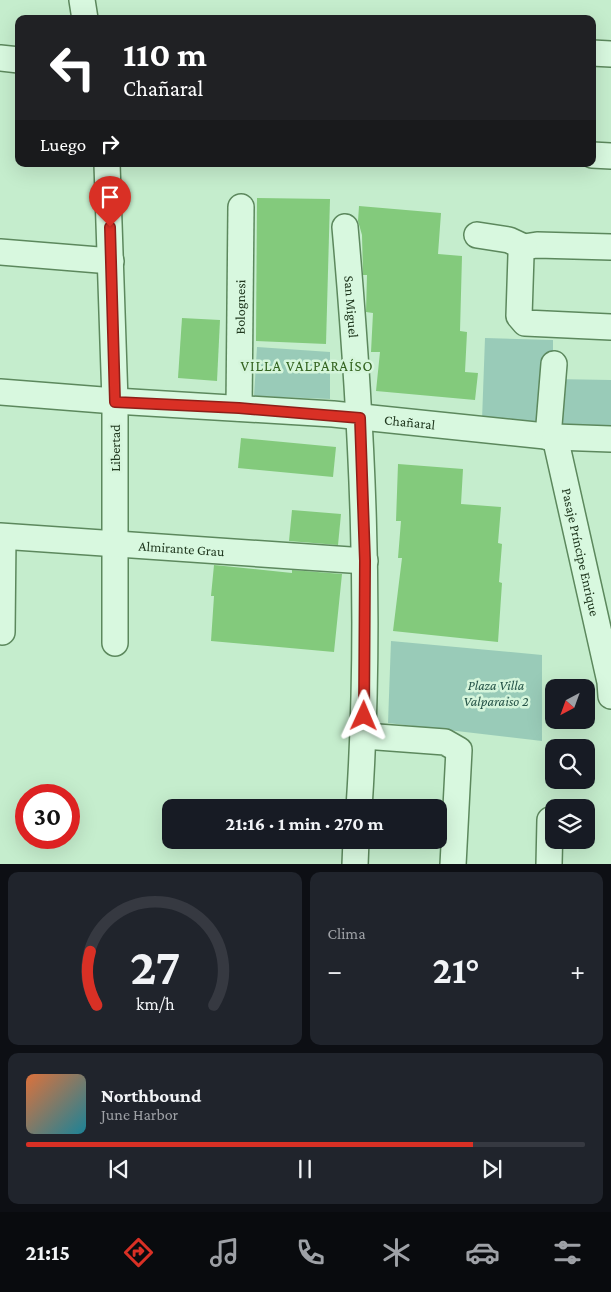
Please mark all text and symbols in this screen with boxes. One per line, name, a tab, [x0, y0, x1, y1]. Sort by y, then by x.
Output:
icon: left	[40, 35, 105, 100]
text: 110 m	[123, 35, 207, 74]
text: Chañaral	[123, 76, 203, 101]
icon: right	[96, 130, 124, 158]
text: Luego	[40, 134, 86, 155]
pin	[89, 176, 131, 227]
icon: arrive	[96, 183, 124, 211]
street label: San Miguel	[341, 275, 362, 339]
street label: Bolognesi	[232, 279, 248, 335]
district label: VILLA VALPARAÍSO	[241, 358, 373, 374]
street label: Chañaral	[384, 411, 436, 433]
street label: Libertad	[107, 424, 123, 472]
street label: Pasaje Príncipe Enrique	[559, 487, 603, 618]
street label: Almirante Grau	[138, 538, 226, 559]
park label: Plaza Villa Valparaiso 2	[463, 677, 529, 709]
north arrow	[545, 679, 595, 729]
map controls	[545, 679, 595, 849]
position arrow	[337, 689, 389, 741]
button: search	[545, 739, 595, 789]
speed limit sign: 30	[15, 784, 80, 849]
button: layers	[545, 799, 595, 849]
text: 21:16 · 1 min · 270 m	[226, 813, 383, 834]
text: Clima	[328, 925, 366, 942]
text: 27	[130, 937, 180, 995]
text: 21°	[433, 949, 480, 991]
text: −	[328, 955, 342, 986]
text: +	[570, 955, 585, 986]
text: km/h	[135, 994, 174, 1014]
text: Northbound	[101, 1085, 201, 1106]
text: June Harbor	[101, 1106, 178, 1123]
icon: previous	[105, 1155, 133, 1183]
icon: pause	[291, 1155, 319, 1183]
icon: next	[478, 1155, 506, 1183]
icon: directions	[121, 1235, 156, 1270]
icon: music	[207, 1235, 242, 1270]
icon: phone	[293, 1235, 328, 1270]
icon: climate	[379, 1235, 414, 1270]
icon: car	[465, 1235, 500, 1270]
icon: filters	[550, 1235, 585, 1270]
text: 21:15	[25, 1240, 70, 1265]

